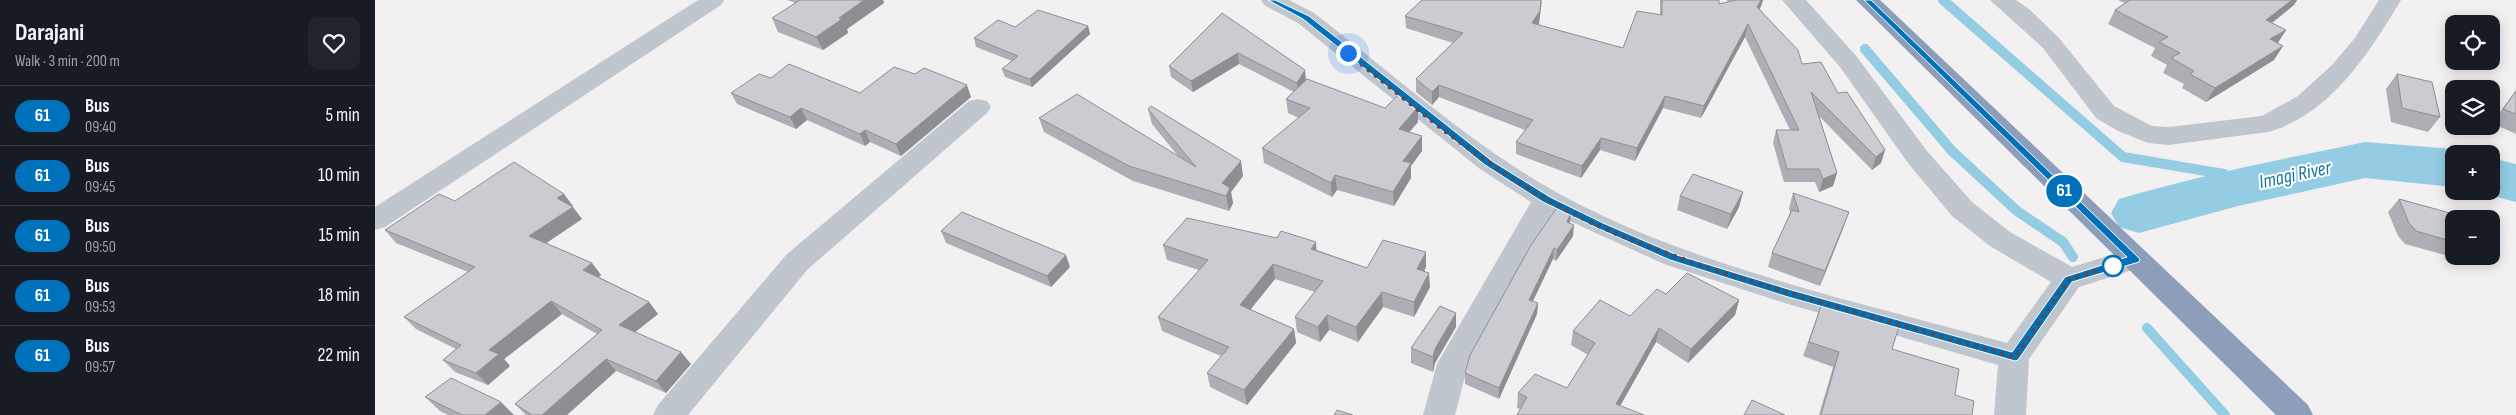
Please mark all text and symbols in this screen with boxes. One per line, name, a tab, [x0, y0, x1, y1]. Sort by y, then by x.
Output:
map controls	[2445, 15, 2500, 265]
button: locate	[2445, 15, 2500, 70]
button: heart	[308, 17, 360, 69]
text: Darajani	[15, 18, 84, 47]
your location	[1336, 41, 1361, 66]
text: Walk · 3 min · 200 m	[15, 52, 120, 71]
button: layers	[2445, 80, 2500, 135]
text: Bus	[85, 95, 110, 118]
text: 5 min	[325, 104, 360, 127]
text: 61	[35, 105, 50, 126]
text: 09:40	[85, 118, 116, 137]
button: +	[2445, 145, 2500, 200]
text: Bus	[85, 155, 110, 178]
water label: Imagi River	[2257, 155, 2335, 194]
text: 10 min	[318, 164, 360, 187]
text: 61	[35, 165, 50, 186]
line badge: 61	[2041, 175, 2087, 207]
text: 09:45	[85, 178, 115, 197]
text: 61	[2056, 180, 2072, 201]
button: −	[2445, 210, 2500, 265]
text: Bus	[85, 215, 110, 238]
text: 15 min	[319, 224, 360, 247]
text: 61	[35, 225, 50, 246]
text: 09:50	[85, 238, 116, 257]
unlabelled marker	[2102, 255, 2124, 277]
text: Bus	[85, 275, 110, 298]
text: 18 min	[318, 284, 360, 307]
text: 61	[35, 285, 50, 306]
text: 09:53	[85, 298, 115, 317]
text: Bus	[85, 335, 110, 358]
text: 22 min	[317, 344, 360, 367]
text: 61	[35, 345, 50, 366]
text: 09:57	[85, 358, 115, 377]

